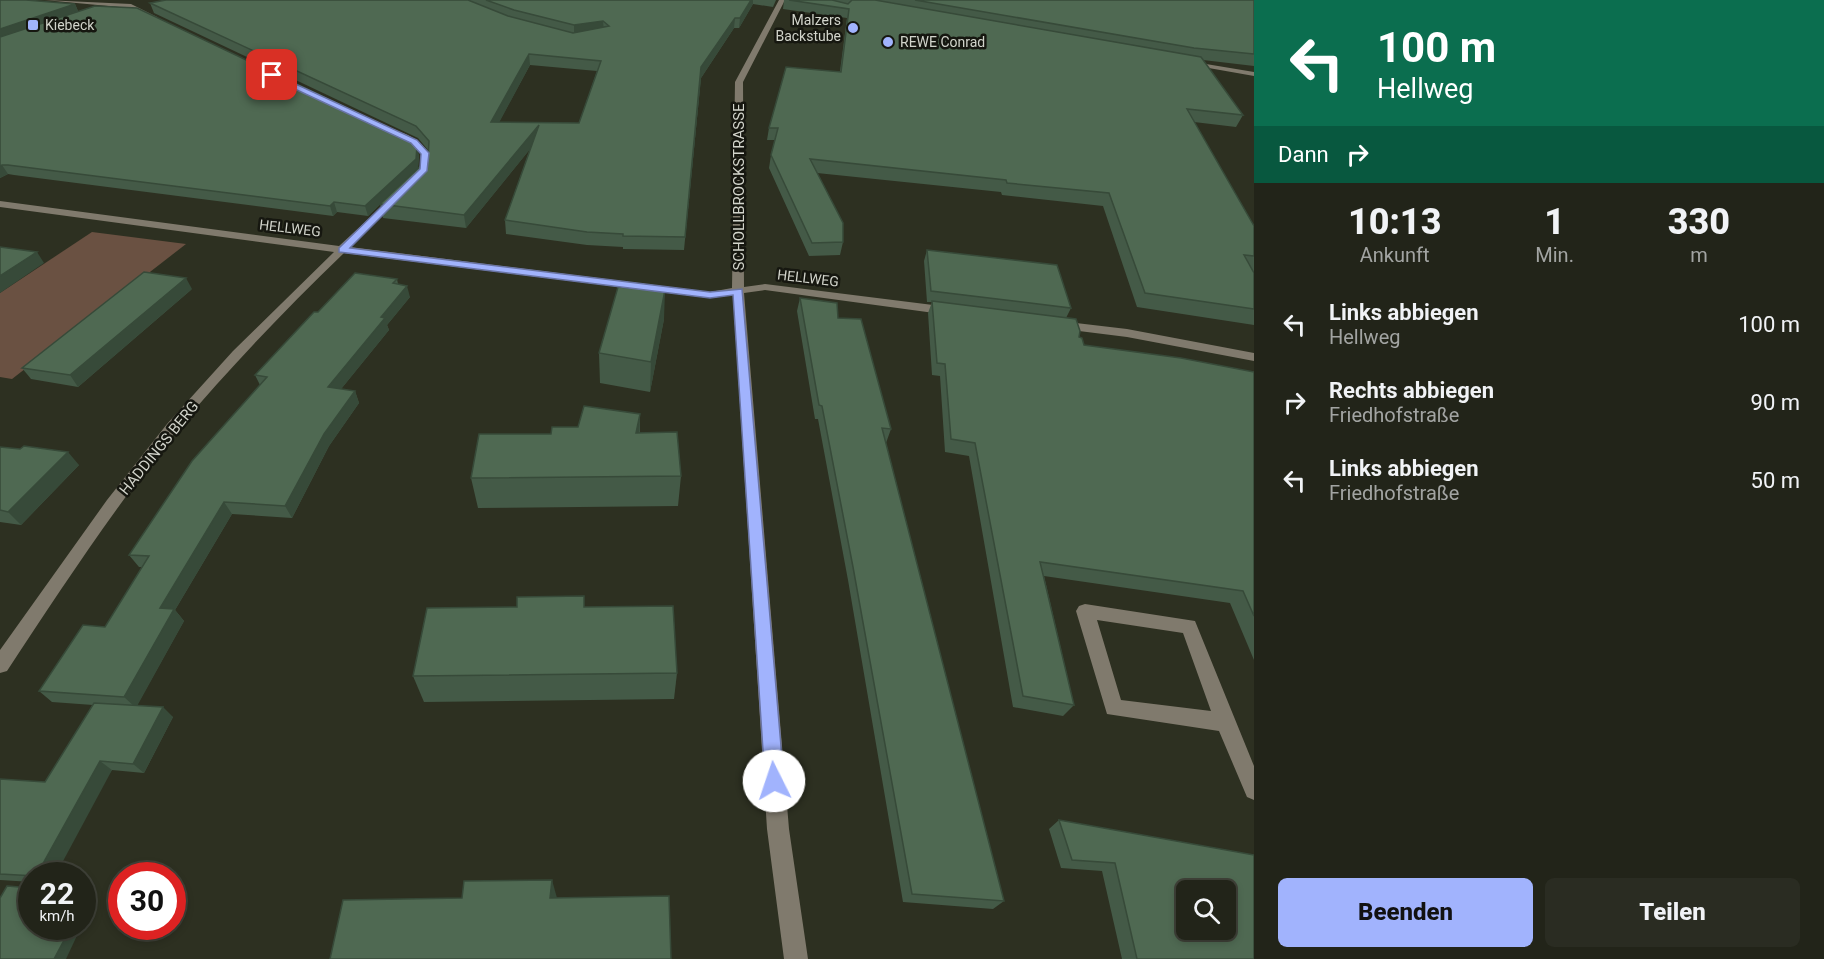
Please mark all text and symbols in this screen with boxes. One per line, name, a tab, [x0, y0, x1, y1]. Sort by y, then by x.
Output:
place label: Malzers Backstube	[775, 12, 841, 44]
place label: Kiebeck	[45, 17, 95, 33]
marker: Kiebeck	[26, 18, 40, 32]
marker: Malzers Backstube	[846, 21, 860, 35]
text: 100 m	[1377, 23, 1496, 72]
icon: left	[1278, 24, 1356, 102]
place label: REWE Conrad	[900, 34, 985, 50]
marker: REWE Conrad	[881, 35, 895, 49]
pin	[246, 49, 297, 100]
icon: arrive	[255, 58, 288, 91]
text: Hellweg	[1377, 73, 1473, 105]
street label: SCHOLLBROCKSTRASSE	[730, 103, 748, 271]
icon: right	[1341, 138, 1374, 171]
text: Dann	[1278, 142, 1329, 167]
text: 10:13	[1348, 201, 1441, 243]
text: 1	[1544, 201, 1565, 243]
text: 330	[1668, 201, 1730, 243]
street label: HELLWEG	[258, 216, 322, 240]
text: Ankunft	[1360, 243, 1430, 267]
text: Min.	[1535, 243, 1574, 267]
text: m	[1690, 243, 1708, 267]
street label: HELLWEG	[776, 266, 840, 290]
text: Links abbiegen	[1329, 300, 1479, 325]
icon: left	[1278, 308, 1311, 341]
text: 100 m	[1738, 312, 1800, 337]
text: Hellweg	[1329, 325, 1400, 349]
text: Rechts abbiegen	[1329, 378, 1494, 403]
icon: right	[1278, 386, 1311, 419]
text: 90 m	[1751, 390, 1800, 415]
street label: HADDINGS BERG	[116, 398, 202, 498]
text: Friedhofstraße	[1329, 403, 1459, 427]
text: Links abbiegen	[1329, 456, 1479, 481]
icon: left	[1278, 464, 1311, 497]
text: 50 m	[1751, 468, 1800, 493]
text: Friedhofstraße	[1329, 481, 1459, 505]
position arrow	[742, 749, 806, 813]
speed limit sign: 30	[108, 862, 186, 940]
text: 22	[40, 876, 74, 911]
button: Beenden	[1278, 878, 1533, 947]
button: Teilen	[1545, 878, 1800, 947]
map controls	[1176, 880, 1236, 940]
button: search	[1176, 880, 1236, 940]
text: km/h	[39, 907, 75, 925]

